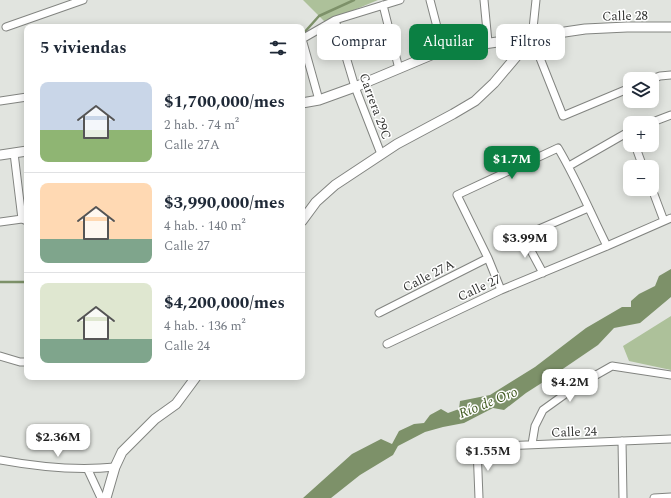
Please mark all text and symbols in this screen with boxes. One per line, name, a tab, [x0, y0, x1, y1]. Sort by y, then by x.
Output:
street label: Calle 28	[602, 6, 648, 26]
chip: Comprar	[317, 24, 401, 60]
chip: Alquilar	[409, 24, 488, 60]
chip: Filtros	[496, 24, 565, 60]
text: 5 viviendas	[40, 35, 127, 61]
icon: filters	[267, 37, 289, 59]
street label: Carrera 29C	[354, 70, 396, 143]
map controls	[623, 72, 659, 196]
button: layers	[623, 72, 659, 108]
text: $1,700,000/mes	[164, 89, 285, 115]
icon: home	[72, 98, 120, 146]
text: 2 hab. · 74 m²	[164, 115, 239, 135]
button: +	[623, 116, 659, 152]
text: Calle 27A	[164, 135, 220, 155]
pin: $1.7M	[484, 146, 540, 180]
text: $1.7M	[493, 149, 531, 169]
button: −	[623, 160, 659, 196]
text: $3,990,000/mes	[164, 190, 285, 216]
icon: home	[72, 199, 120, 247]
text: 4 hab. · 140 m²	[164, 216, 246, 236]
pin: $3.99M	[492, 225, 558, 259]
text: $3.99M	[502, 228, 548, 248]
text: Calle 27	[164, 236, 210, 256]
street label: Calle 27A	[399, 254, 458, 297]
street label: Calle 27	[454, 269, 504, 307]
text: $4,200,000/mes	[164, 290, 285, 316]
icon: home	[72, 299, 120, 347]
text: 4 hab. · 136 m²	[164, 316, 246, 336]
text: Calle 24	[164, 336, 210, 356]
pin: $4.2M	[542, 369, 598, 403]
text: $4.2M	[551, 372, 589, 392]
water label: Río de Oro	[455, 381, 521, 424]
street label: Calle 24	[551, 421, 598, 443]
pin: $2.36M	[25, 424, 91, 458]
text: $2.36M	[35, 427, 81, 447]
pin: $1.55M	[455, 438, 521, 472]
text: $1.55M	[465, 441, 511, 461]

